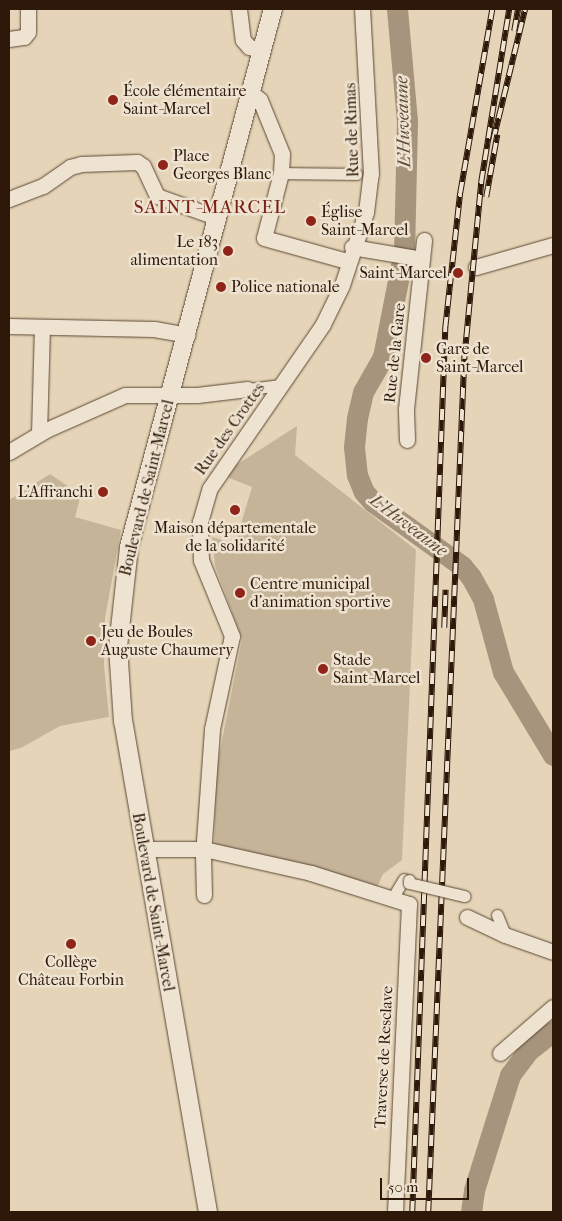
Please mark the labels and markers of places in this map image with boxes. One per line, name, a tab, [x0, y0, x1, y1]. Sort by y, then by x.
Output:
place label: École élémentaire Saint-Marcel	[123, 81, 246, 119]
marker: École élémentaire Saint-Marcel	[107, 94, 119, 106]
place label: Place Georges Blanc	[173, 146, 271, 184]
marker: Place Georges Blanc	[157, 159, 169, 171]
place label: Église Saint-Marcel	[321, 202, 409, 240]
marker: Église Saint-Marcel	[305, 215, 317, 227]
place label: Le 183 alimentation	[130, 232, 218, 270]
marker: Le 183 alimentation	[222, 245, 234, 257]
place label: Saint-Marcel	[359, 263, 447, 283]
marker: Saint-Marcel	[451, 266, 465, 280]
place label: Police nationale	[231, 277, 340, 297]
marker: Police nationale	[215, 281, 227, 293]
place label: Gare de Saint-Marcel	[436, 339, 524, 377]
marker: Gare de Saint-Marcel	[420, 352, 432, 364]
place label: L'Affranchi	[18, 482, 93, 502]
marker: L'Affranchi	[97, 486, 109, 498]
marker: Maison départementale de la solidarité	[229, 504, 241, 516]
place label: Maison départementale de la solidarité	[154, 518, 316, 556]
place label: Centre municipal d'animation sportive	[250, 574, 390, 612]
marker: Centre municipal d'animation sportive	[234, 587, 246, 599]
place label: Jeu de Boules Auguste Chaumery	[101, 622, 234, 660]
marker: Jeu de Boules Auguste Chaumery	[85, 635, 97, 647]
place label: Stade Saint-Marcel	[333, 650, 421, 688]
marker: Stade Saint-Marcel	[317, 663, 329, 675]
marker: Collège Château Forbin	[65, 938, 77, 950]
place label: Collège Château Forbin	[18, 952, 124, 990]

